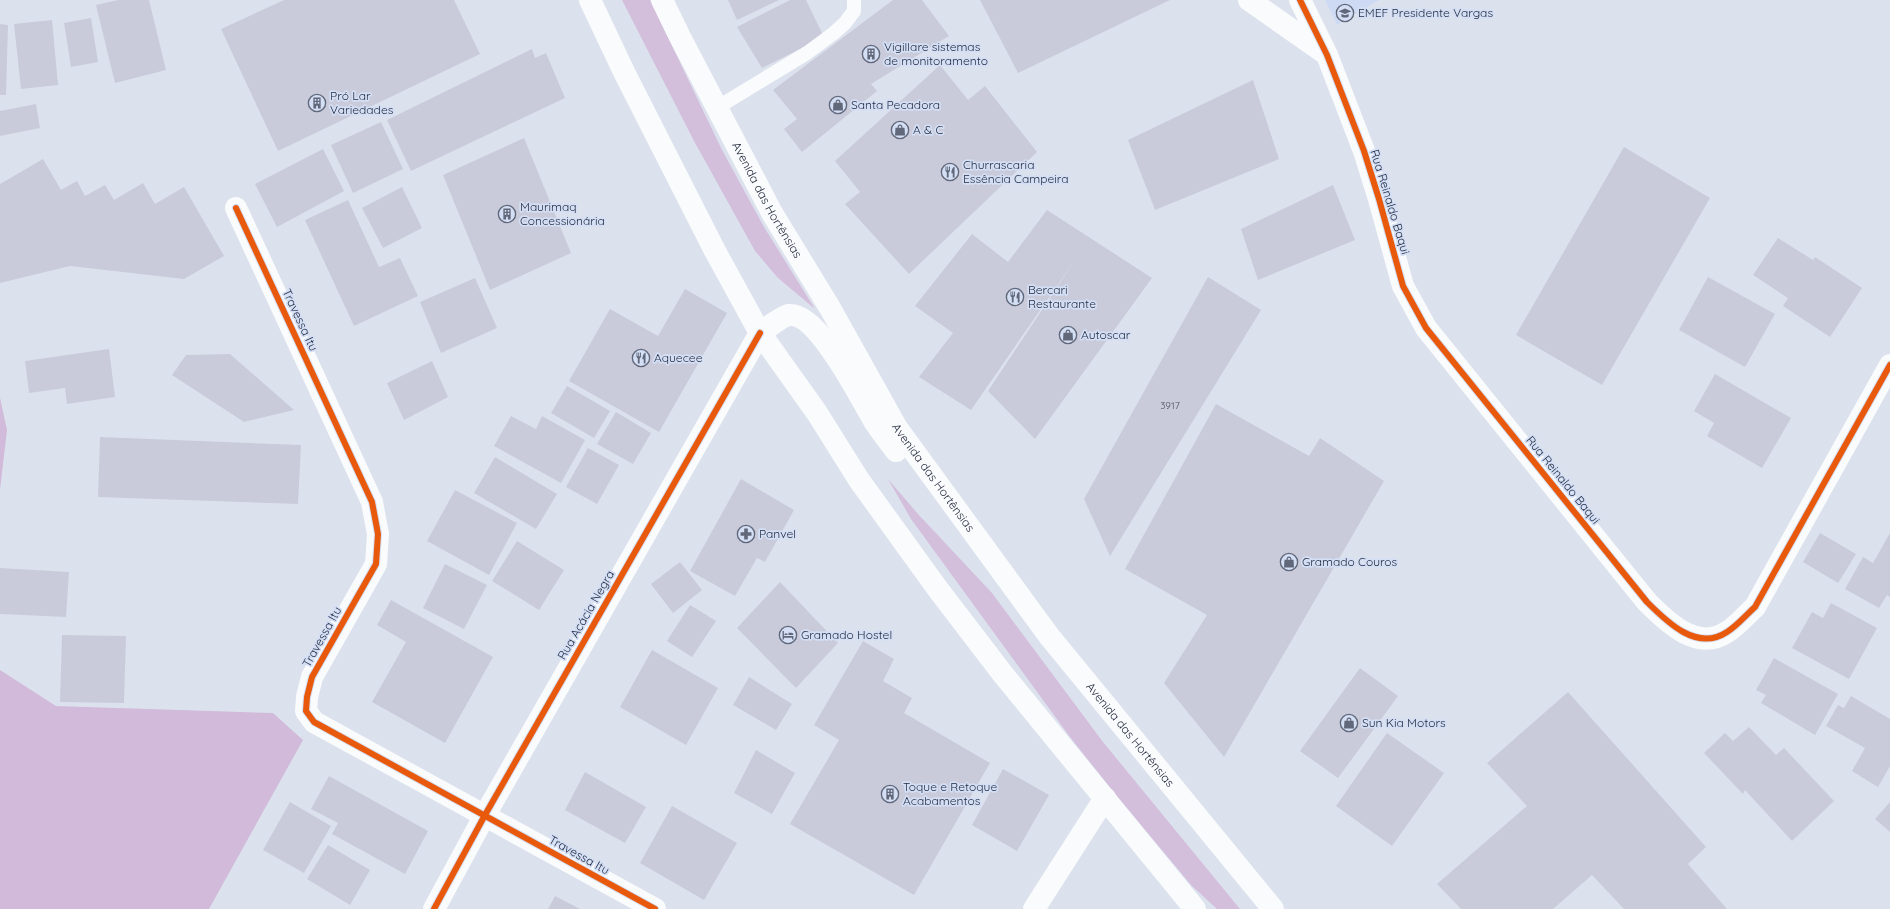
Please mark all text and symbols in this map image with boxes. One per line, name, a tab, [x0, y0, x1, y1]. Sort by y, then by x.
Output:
school or university icon: EMEF Presidente Vargas	[1335, 3, 1355, 23]
place label: EMEF Presidente Vargas	[1358, 5, 1493, 20]
place label: Vigillare sistemas de monitoramento	[884, 39, 988, 68]
building icon: Vigillare sistemas de monitoramento	[861, 44, 881, 64]
place label: Pró Lar Variedades	[330, 88, 394, 117]
building icon: Pró Lar Variedades	[307, 93, 327, 113]
shop icon: Santa Pecadora	[828, 95, 848, 115]
place label: Santa Pecadora	[851, 97, 940, 112]
shop icon: A & C	[890, 120, 910, 140]
place label: A & C	[913, 122, 943, 137]
street label: Avenida das Hortênsias	[729, 139, 806, 261]
street label: Rua Reinaldo Baqui	[1367, 148, 1414, 256]
place label: Churrascaria Essência Campeira	[963, 157, 1069, 186]
restaurant icon: Churrascaria Essência Campeira	[940, 162, 960, 182]
place label: Maurimaq Concessionária	[520, 199, 605, 228]
building icon: Maurimaq Concessionária	[497, 204, 517, 224]
place label: Bercari Restaurante	[1028, 282, 1096, 311]
street label: Travessa Itu	[279, 286, 321, 353]
restaurant icon: Bercari Restaurante	[1005, 287, 1025, 307]
shop icon: Autoscar	[1058, 325, 1078, 345]
place label: Autoscar	[1081, 327, 1131, 342]
restaurant icon: Aquecee	[631, 348, 651, 368]
place label: Aquecee	[654, 350, 703, 365]
house number: 3917	[1160, 399, 1180, 412]
street label: Avenida das Hortênsias	[889, 421, 979, 535]
street label: Rua Reinaldo Baqui	[1523, 433, 1604, 527]
pharmacy icon: Panvel	[736, 524, 756, 544]
place label: Panvel	[759, 526, 796, 541]
shop icon: Gramado Couros	[1279, 552, 1299, 572]
place label: Gramado Couros	[1302, 554, 1398, 569]
street label: Rua Acácia Negra	[554, 567, 617, 662]
street label: Travessa Itu	[299, 604, 344, 670]
hotel icon: Gramado Hostel	[778, 625, 798, 645]
place label: Gramado Hostel	[801, 627, 892, 642]
street label: Avenida das Hortênsias	[1083, 679, 1178, 790]
shop icon: Sun Kia Motors	[1339, 713, 1359, 733]
place label: Sun Kia Motors	[1362, 715, 1446, 730]
place label: Toque e Retoque Acabamentos	[903, 779, 997, 808]
building icon: Toque e Retoque Acabamentos	[880, 784, 900, 804]
street label: Travessa Itu	[546, 832, 612, 877]

